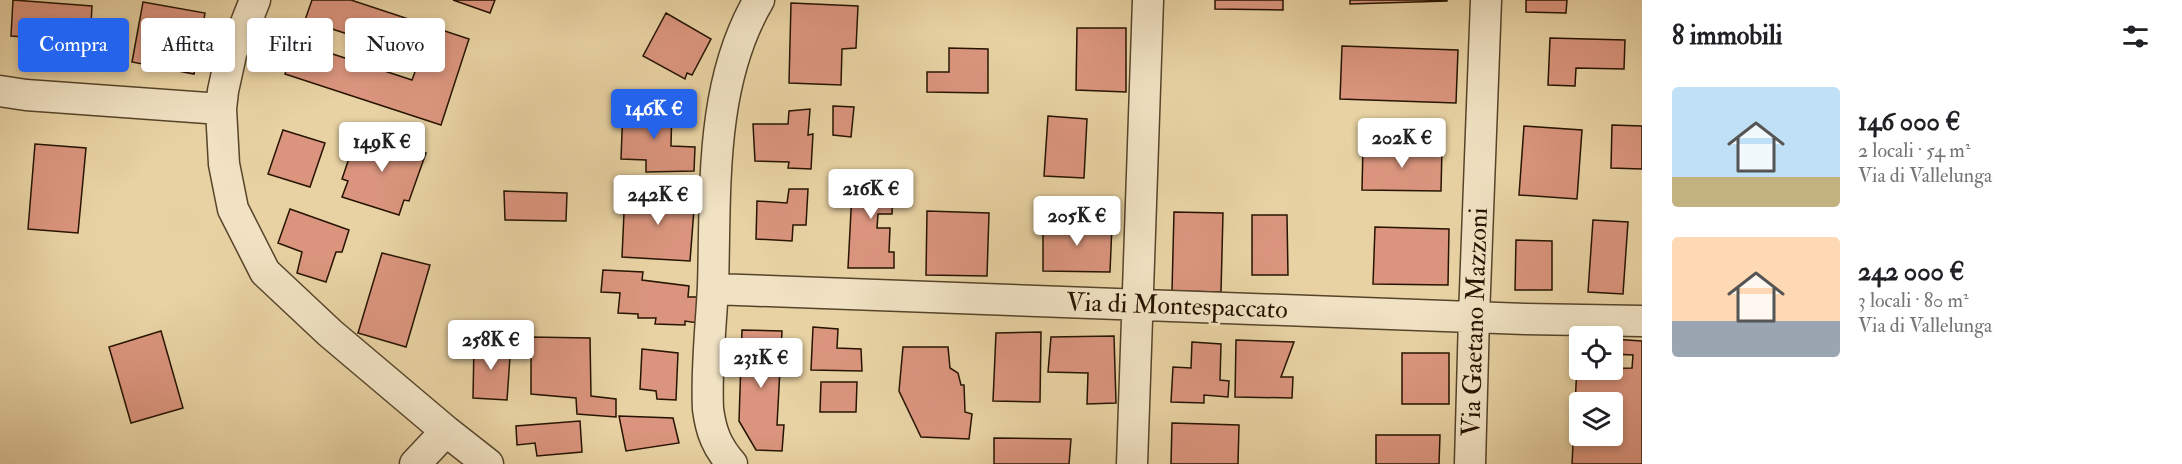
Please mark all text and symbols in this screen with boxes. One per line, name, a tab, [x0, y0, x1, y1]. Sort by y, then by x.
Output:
chip: Compra	[18, 18, 129, 72]
chip: Affitta	[141, 18, 235, 72]
chip: Filtri	[247, 18, 333, 72]
chip: Nuovo	[345, 18, 445, 72]
text: 8 immobili	[1672, 20, 1783, 52]
icon: filters	[2119, 20, 2152, 53]
pin: 146K €	[605, 89, 703, 140]
text: 146K €	[625, 96, 683, 121]
text: 146 000 €	[1858, 106, 1961, 138]
icon: home	[1720, 111, 1792, 183]
pin: 202K €	[1353, 118, 1451, 169]
pin: 149K €	[333, 122, 431, 173]
text: 202K €	[1372, 125, 1432, 150]
text: 149K €	[353, 129, 411, 154]
text: 2 locali · 54 m²	[1858, 138, 1971, 163]
text: Via di Vallelunga	[1858, 163, 1992, 188]
pin: 216K €	[822, 169, 920, 220]
pin: 242K €	[609, 175, 707, 226]
text: 216K €	[842, 176, 900, 201]
text: 242K €	[628, 182, 688, 207]
pin: 205K €	[1028, 196, 1126, 247]
text: 205K €	[1047, 203, 1107, 228]
street label: Via Gaetano Mazzoni	[1455, 207, 1495, 437]
text: 242 000 €	[1858, 256, 1965, 288]
icon: home	[1720, 261, 1792, 333]
street label: Via di Montespaccato	[1066, 286, 1288, 327]
text: 3 locali · 80 m²	[1858, 288, 1969, 313]
text: Via di Vallelunga	[1858, 313, 1992, 338]
pin: 258K €	[442, 320, 540, 371]
map controls	[1569, 326, 1623, 446]
button: locate	[1569, 326, 1623, 380]
text: 258K €	[462, 327, 520, 352]
pin: 231K €	[712, 338, 810, 389]
text: 231K €	[734, 345, 788, 370]
button: layers	[1569, 392, 1623, 446]

